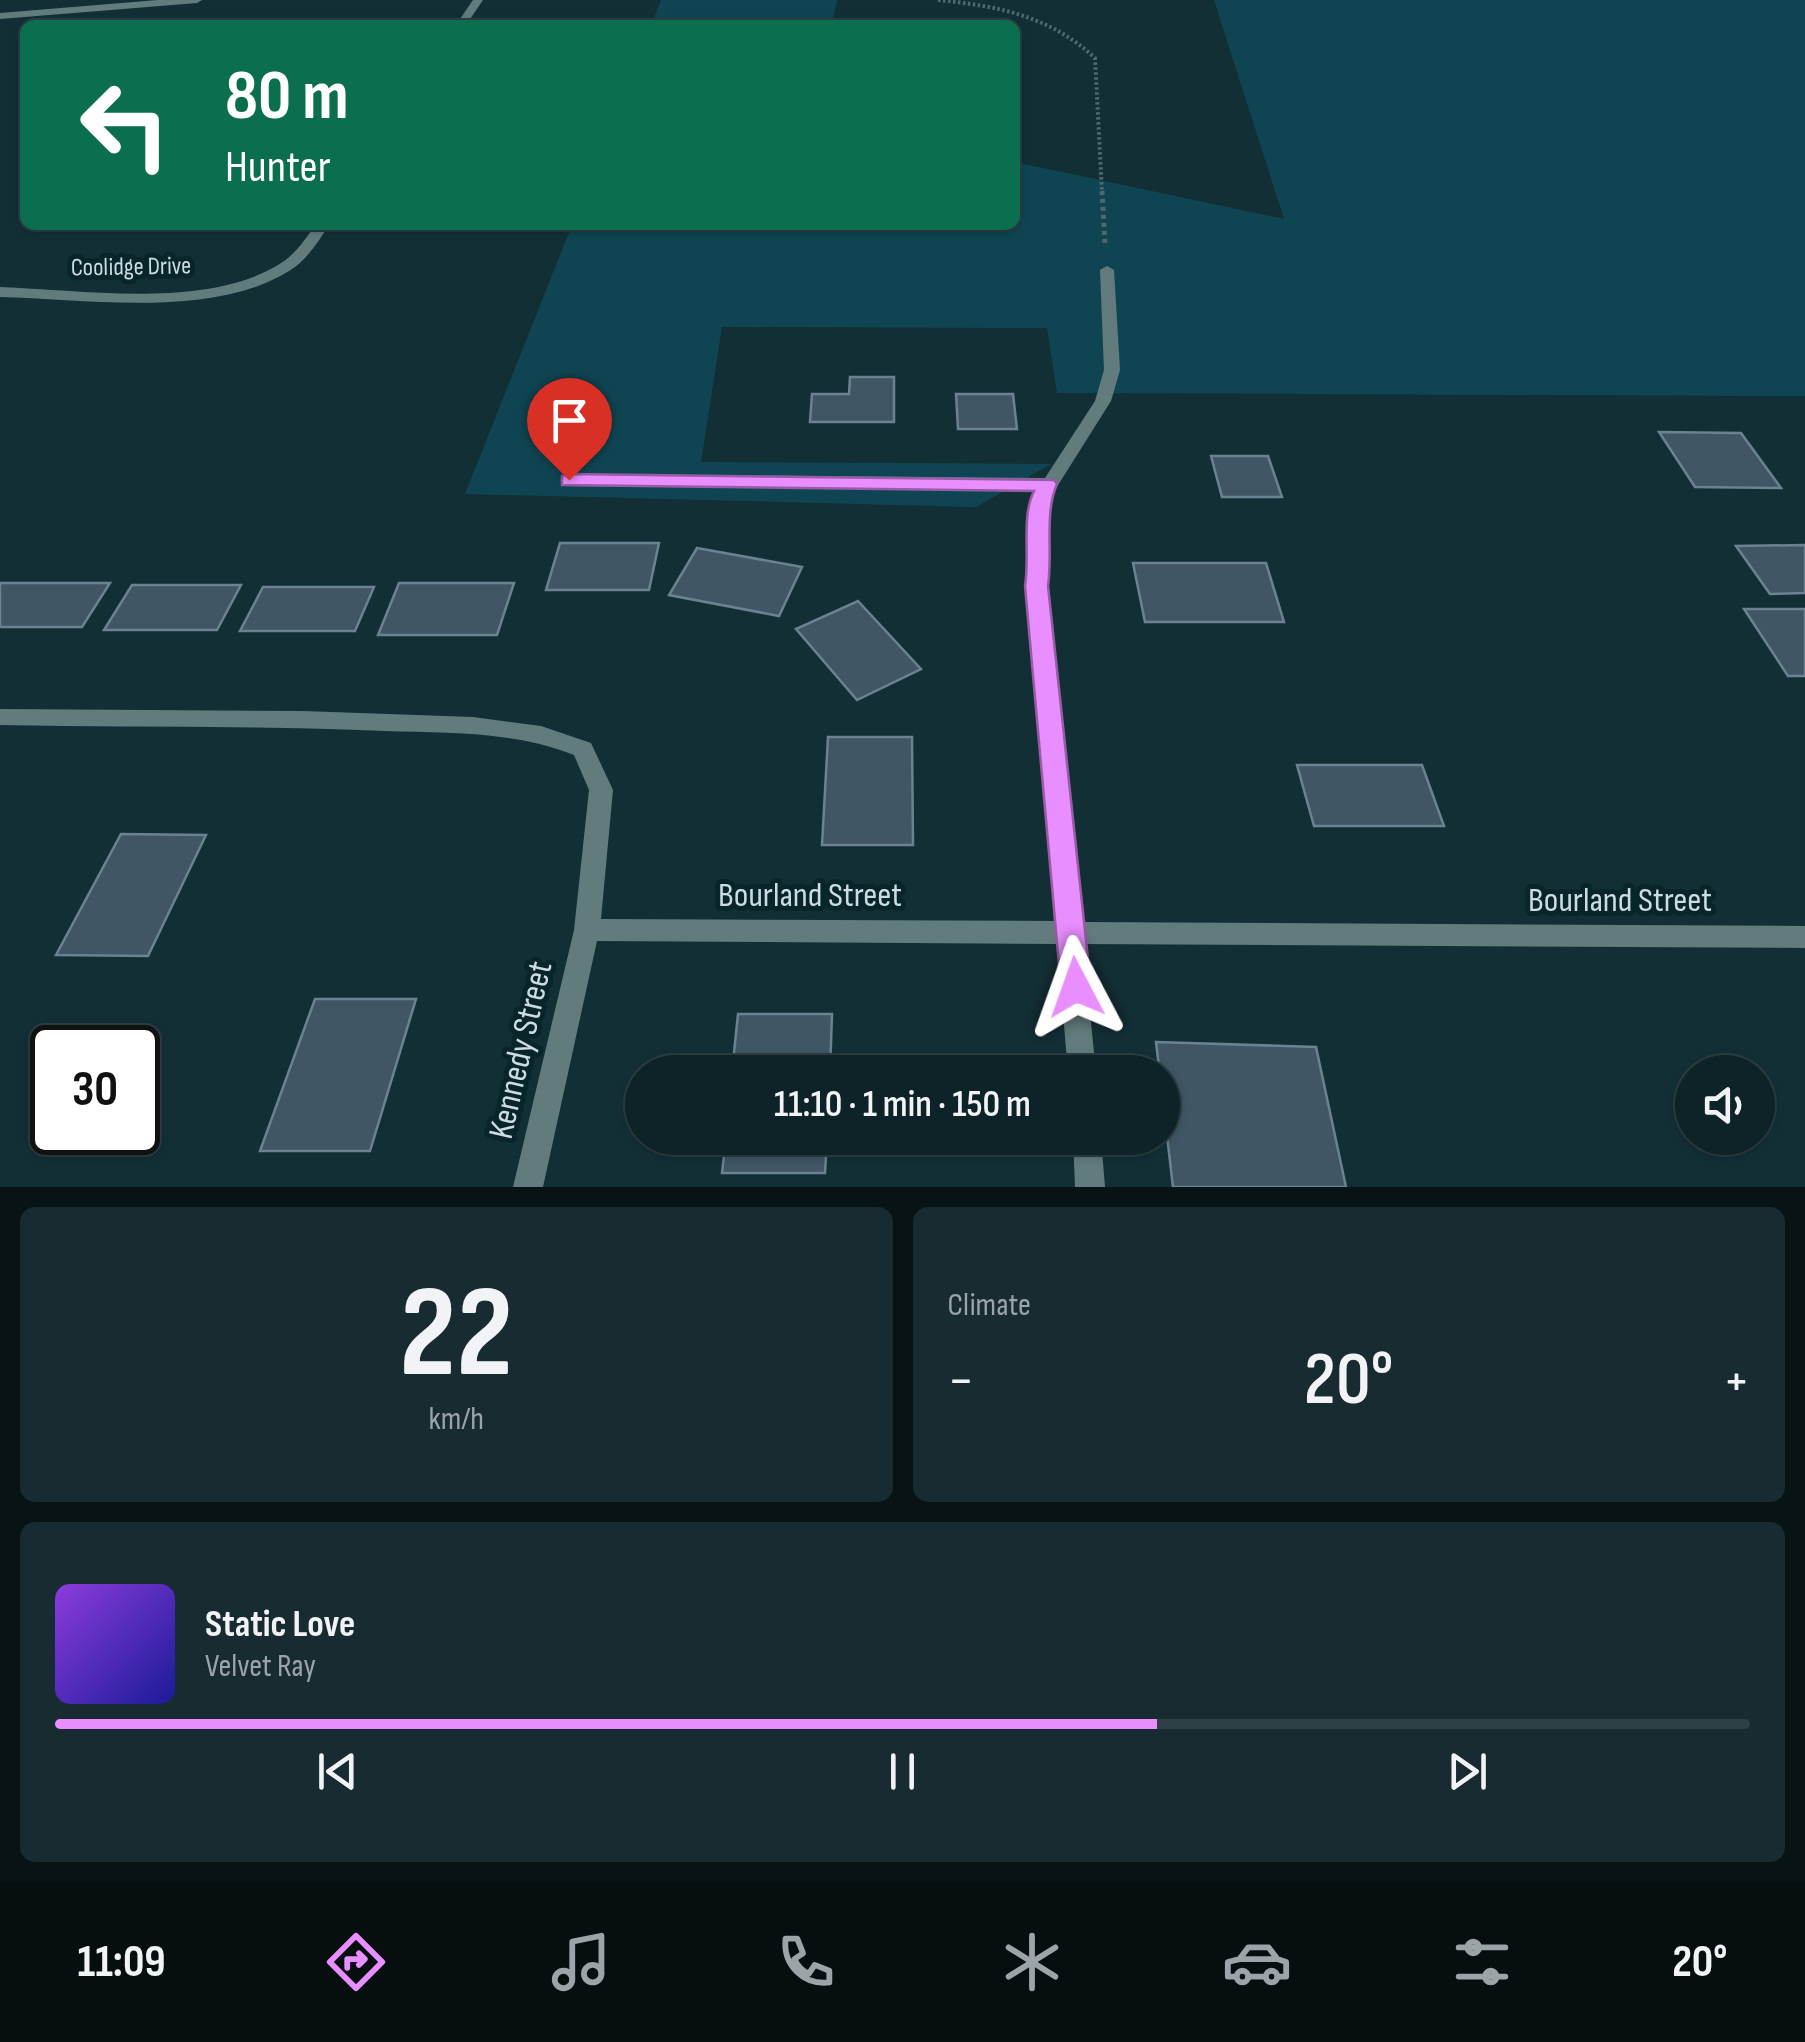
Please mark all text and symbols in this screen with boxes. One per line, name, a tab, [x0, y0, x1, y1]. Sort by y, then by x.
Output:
text: 80 m	[225, 55, 349, 139]
icon: left	[60, 60, 190, 190]
text: Hunter	[225, 140, 331, 195]
street label: Coolidge Drive	[71, 250, 191, 284]
pin	[527, 378, 612, 481]
icon: arrive	[542, 393, 597, 448]
street label: Bourland Street	[718, 874, 902, 917]
street label: Bourland Street	[1528, 879, 1712, 922]
position arrow	[1024, 935, 1128, 1039]
street label: Kennedy Street	[480, 957, 562, 1143]
speed limit sign: 30	[30, 1025, 160, 1155]
map controls	[1675, 1055, 1775, 1155]
button: sound	[1675, 1055, 1775, 1155]
text: 11:10 · 1 min · 150 m	[774, 1082, 1031, 1127]
text: 22	[399, 1257, 513, 1413]
text: Climate	[948, 1286, 1031, 1325]
text: 20°	[1304, 1335, 1394, 1426]
text: −	[948, 1348, 974, 1415]
text: +	[1723, 1348, 1750, 1415]
text: km/h	[429, 1400, 484, 1439]
text: Static Love	[205, 1602, 355, 1647]
text: Velvet Ray	[205, 1647, 316, 1686]
icon: previous	[310, 1744, 365, 1799]
icon: pause	[875, 1744, 930, 1799]
icon: next	[1440, 1744, 1495, 1799]
icon: directions	[321, 1927, 391, 1997]
icon: music	[546, 1927, 616, 1997]
icon: phone	[771, 1927, 841, 1997]
icon: climate	[997, 1927, 1067, 1997]
icon: car	[1222, 1927, 1292, 1997]
icon: filters	[1447, 1927, 1517, 1997]
text: 11:09	[78, 1935, 166, 1990]
text: 20°	[1672, 1935, 1727, 1990]

